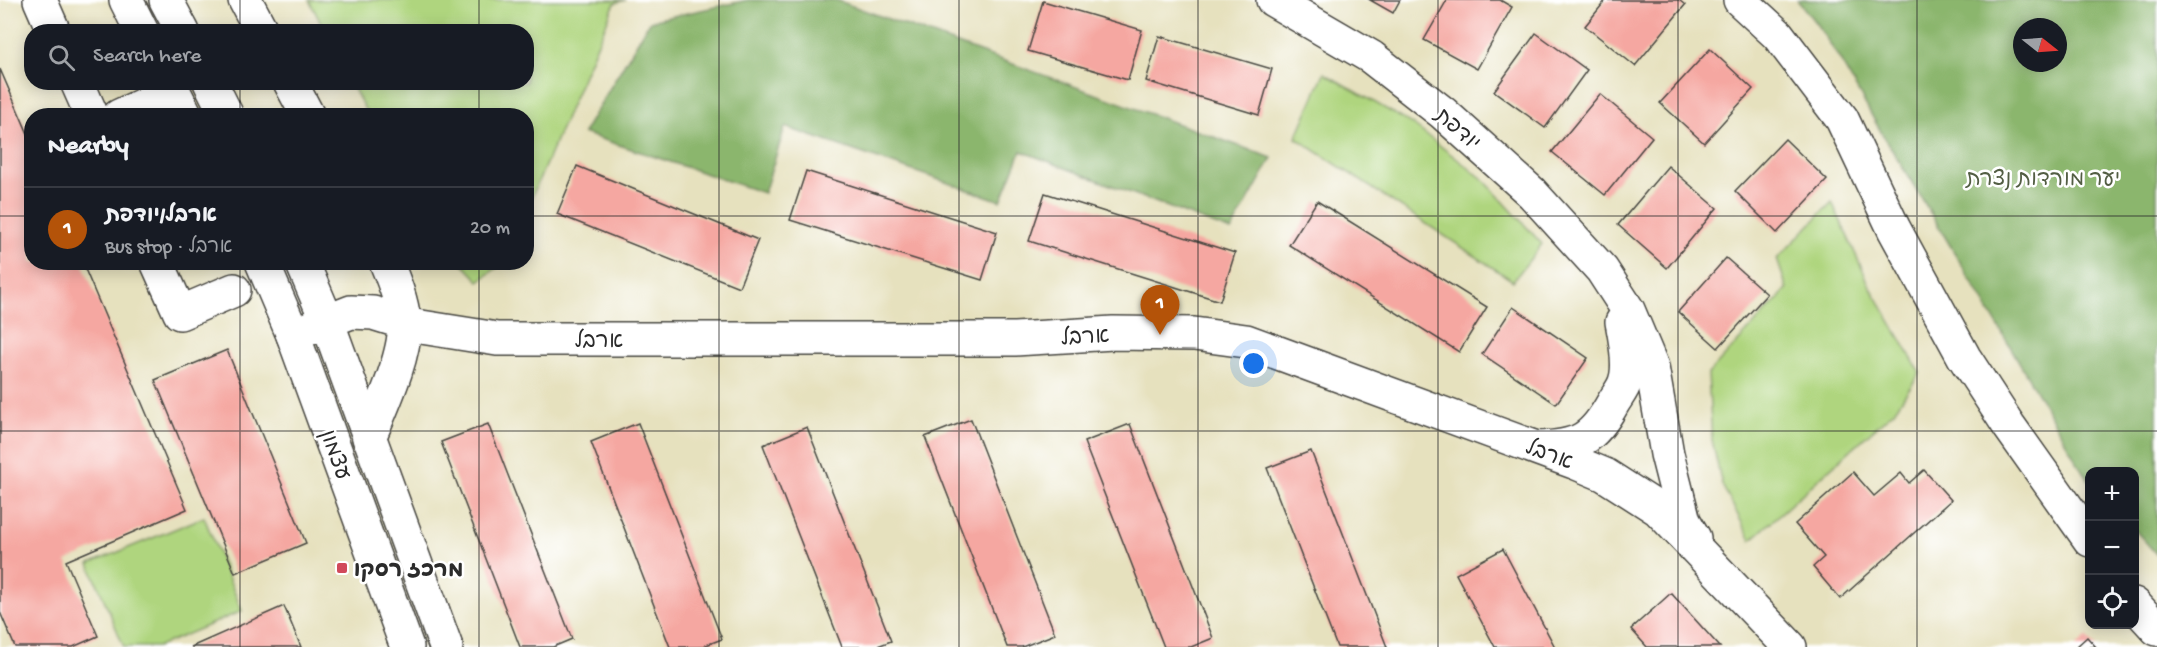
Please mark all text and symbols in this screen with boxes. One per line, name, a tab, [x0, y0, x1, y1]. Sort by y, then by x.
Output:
north arrow	[2013, 18, 2067, 72]
search box	[24, 24, 534, 90]
icon: search	[45, 41, 78, 74]
text: Search here	[93, 44, 201, 70]
street label: יודפת	[1427, 103, 1485, 158]
text: Nearby	[48, 132, 129, 163]
park label: יער מורדות נצרת	[1965, 168, 2120, 194]
text: ארבל/יודפת	[105, 204, 217, 230]
text: 1	[63, 218, 72, 241]
text: 20 m	[470, 218, 510, 241]
text: Bus stop · ארבל	[105, 237, 233, 260]
pin: 1	[1140, 286, 1180, 335]
street label: ארבל	[1060, 323, 1110, 353]
street label: ארבל	[575, 328, 623, 356]
your location	[1239, 349, 1268, 378]
street label: עצמון	[312, 427, 354, 484]
street label: ארבל	[1521, 434, 1577, 478]
map controls	[2085, 467, 2139, 629]
button: +	[2085, 467, 2139, 521]
button: −	[2085, 521, 2139, 575]
place label: מרכז רסקו	[354, 559, 464, 585]
marker: מרכז רסקו	[335, 561, 349, 575]
button: locate	[2085, 575, 2139, 629]

